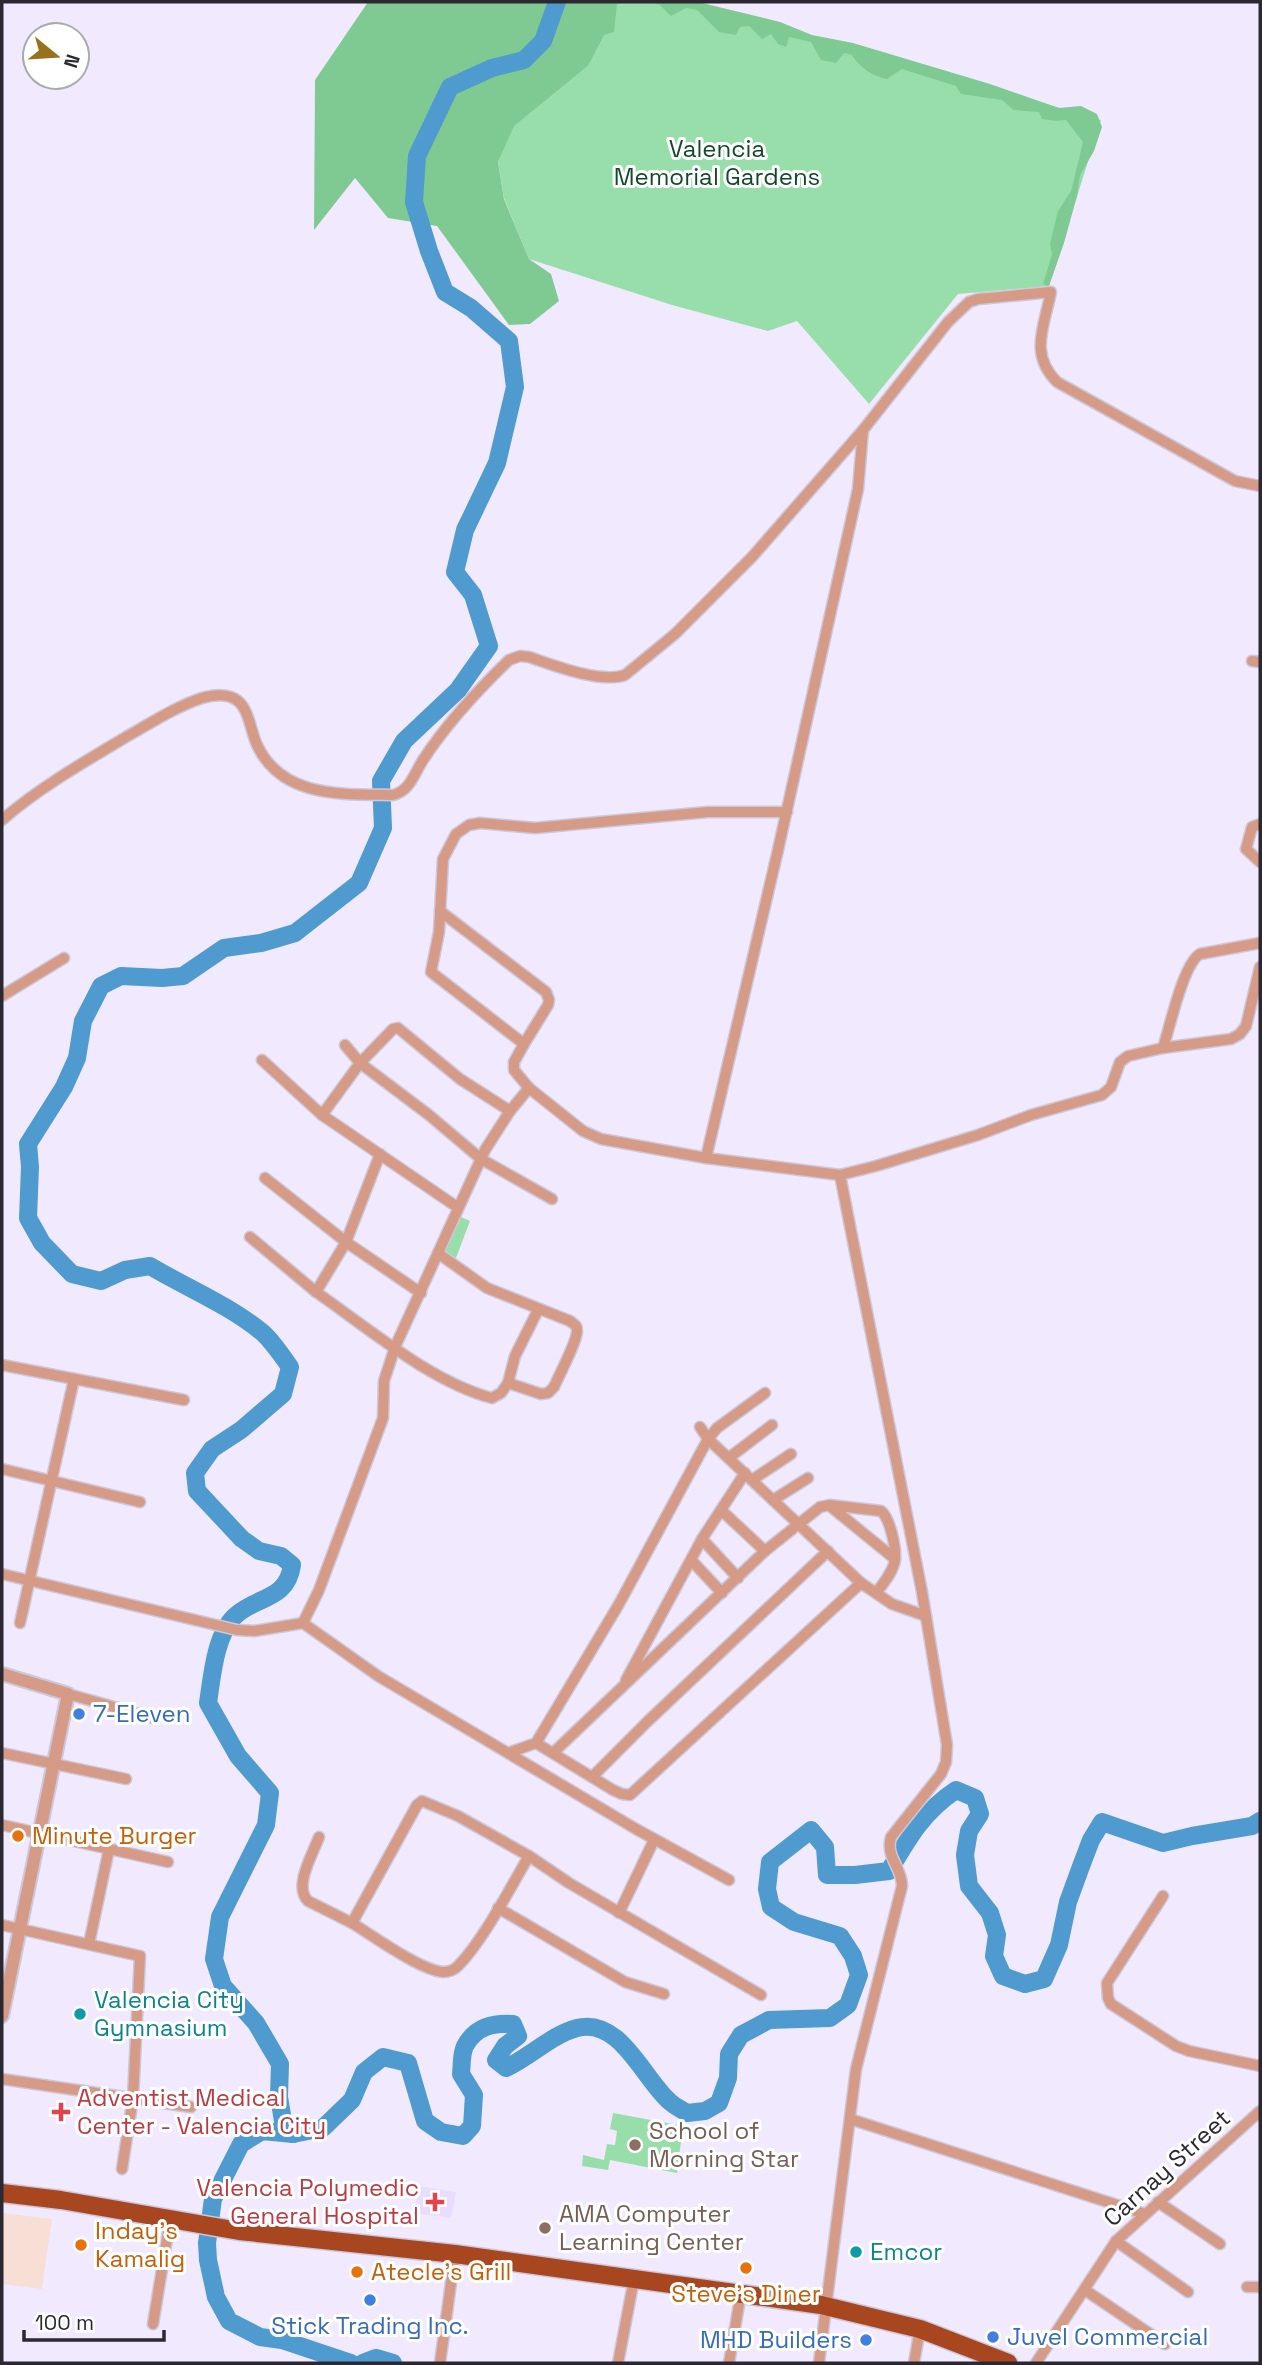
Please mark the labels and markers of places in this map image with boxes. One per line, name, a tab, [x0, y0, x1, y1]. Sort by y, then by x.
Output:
place label: 7-Eleven	[93, 1698, 191, 1729]
marker: 7-Eleven	[71, 1706, 87, 1722]
place label: Minute Burger	[32, 1820, 197, 1851]
marker: Minute Burger	[10, 1828, 26, 1844]
place label: Valencia City Gymnasium	[94, 1984, 244, 2043]
marker: Valencia City Gymnasium	[72, 2006, 88, 2022]
place label: Adventist Medical Center - Valencia City	[77, 2082, 326, 2141]
marker: Adventist Medical Center - Valencia City	[51, 2102, 71, 2122]
place label: School of Morning Star	[649, 2115, 799, 2174]
marker: School of Morning Star	[627, 2137, 643, 2153]
place label: Valencia Polymedic General Hospital	[196, 2172, 419, 2231]
marker: Valencia Polymedic General Hospital	[425, 2192, 445, 2212]
place label: AMA Computer Learning Center	[559, 2198, 744, 2257]
place label: Inday's Kamalig	[95, 2215, 185, 2274]
marker: AMA Computer Learning Center	[537, 2220, 553, 2236]
place label: Emcor	[870, 2236, 942, 2267]
marker: Inday's Kamalig	[73, 2237, 89, 2253]
marker: Emcor	[848, 2244, 864, 2260]
place label: Atecle's Grill	[371, 2256, 511, 2287]
marker: Steve's Diner	[738, 2260, 754, 2276]
marker: Atecle's Grill	[349, 2264, 365, 2280]
place label: Steve's Diner	[671, 2278, 821, 2309]
marker: Stick Trading Inc.	[362, 2292, 378, 2308]
place label: Stick Trading Inc.	[271, 2310, 469, 2341]
place label: Juvel Commercial	[1007, 2321, 1208, 2352]
place label: MHD Builders	[700, 2324, 852, 2355]
marker: Juvel Commercial	[985, 2329, 1001, 2345]
marker: MHD Builders	[858, 2332, 874, 2348]

